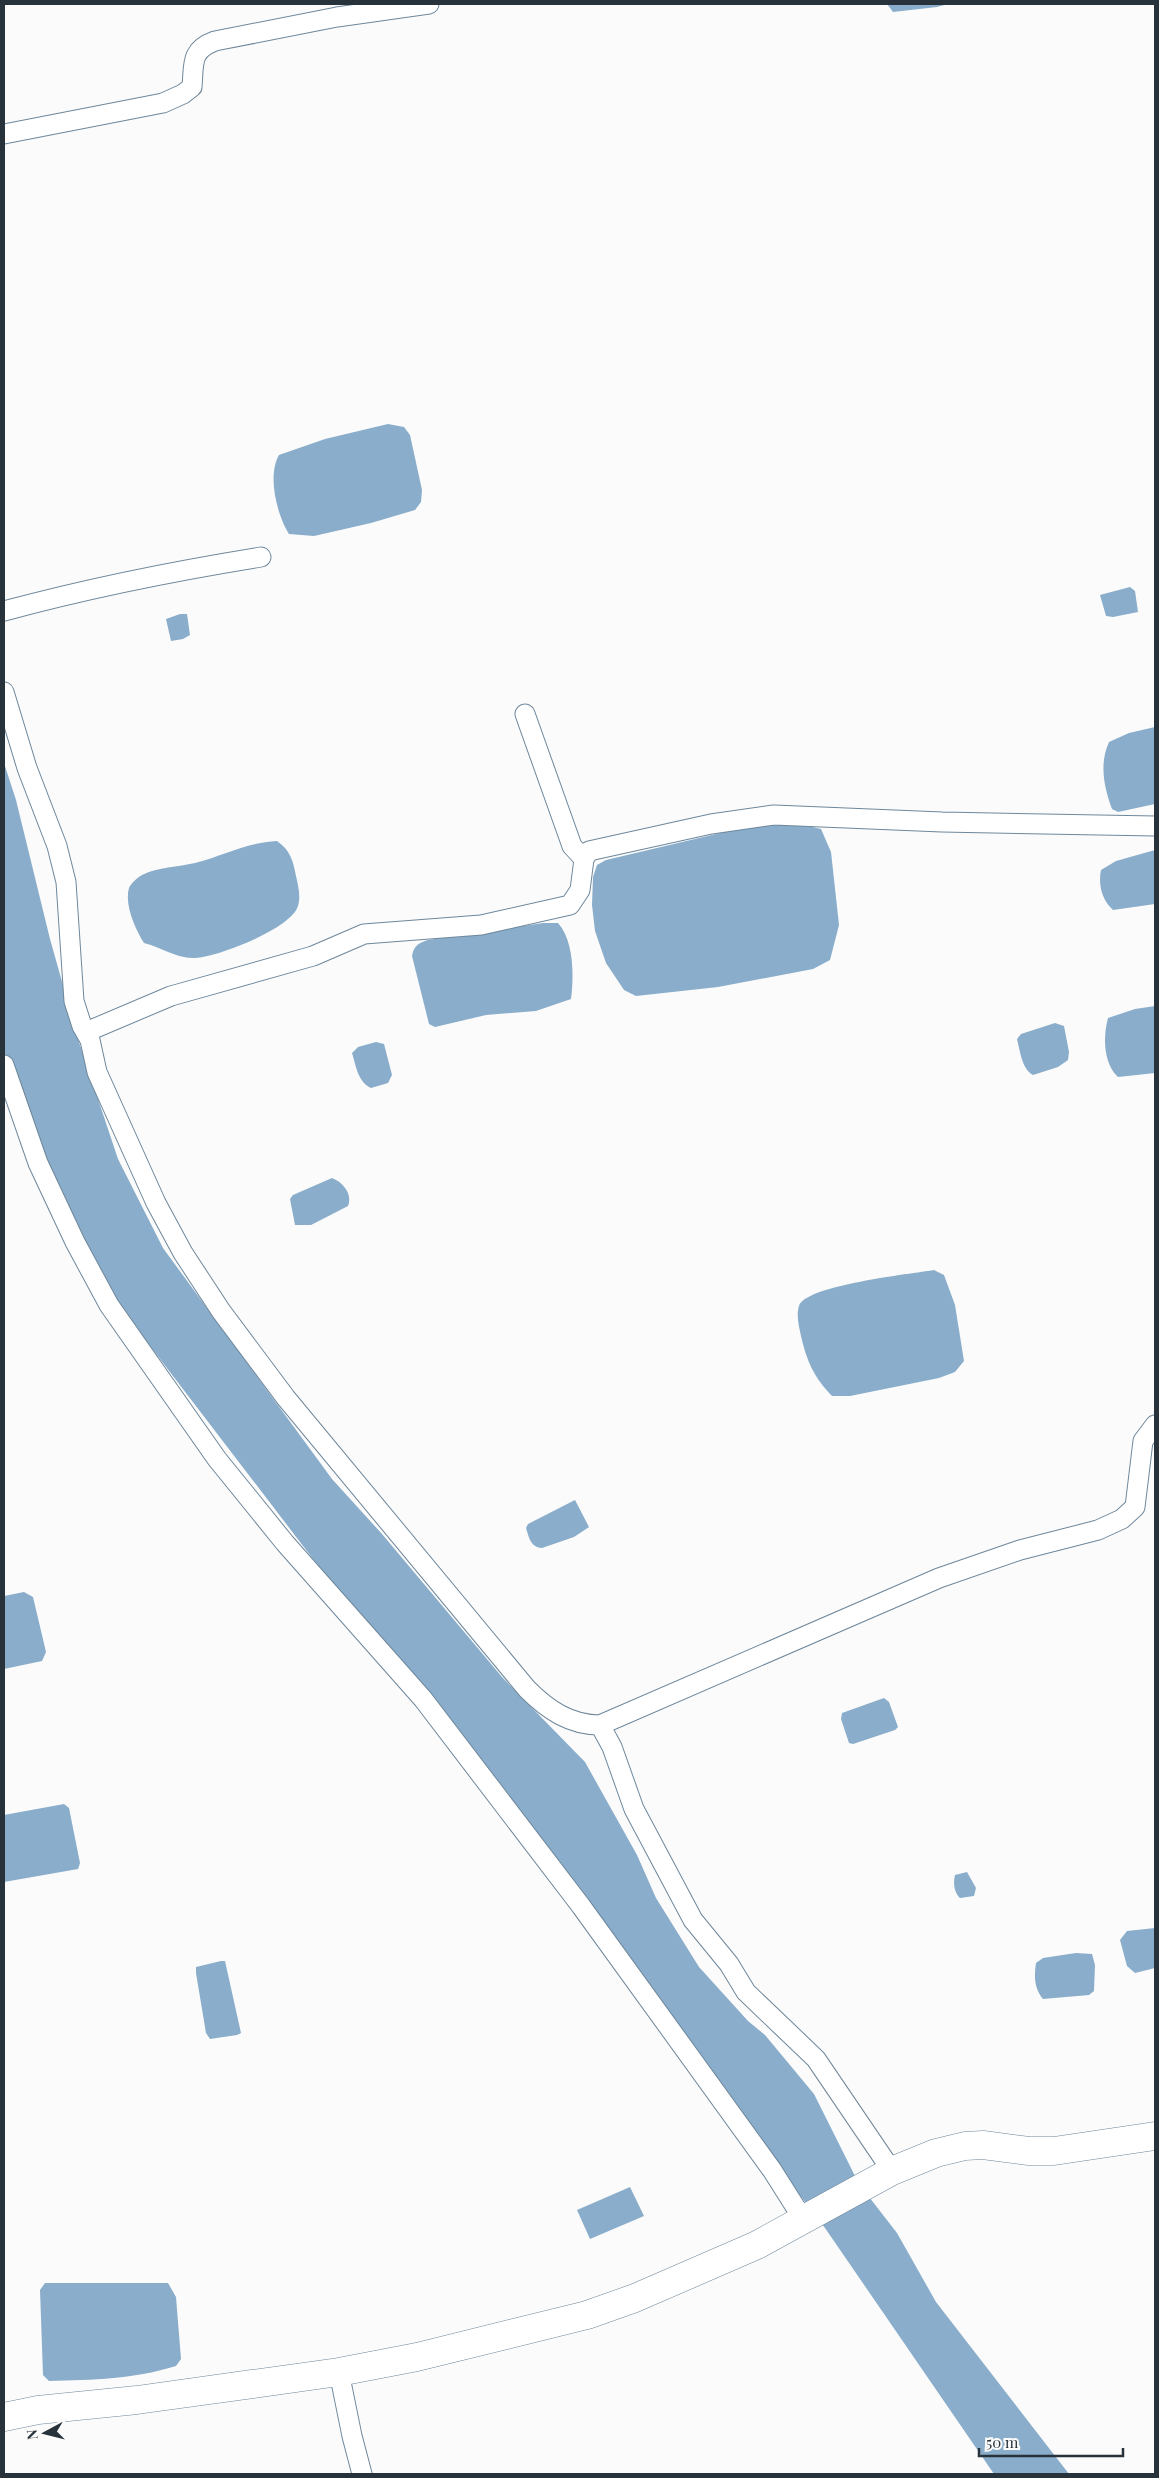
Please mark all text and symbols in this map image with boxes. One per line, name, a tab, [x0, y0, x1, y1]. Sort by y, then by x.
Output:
north arrow	[20, 2408, 70, 2458]
scale bar	[979, 2426, 1123, 2458]
text: N	[22, 2428, 42, 2441]
text: 50 m	[986, 2432, 1019, 2452]

